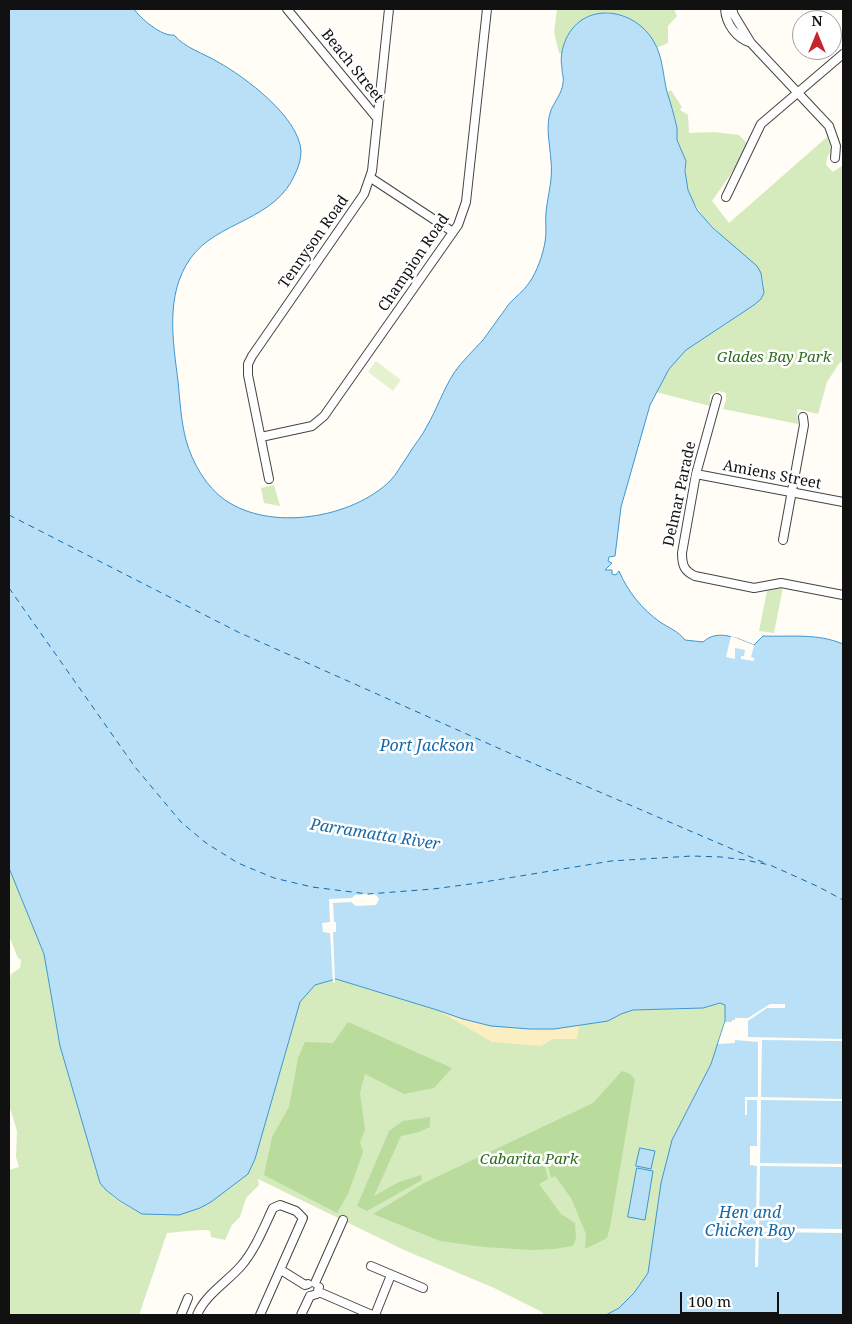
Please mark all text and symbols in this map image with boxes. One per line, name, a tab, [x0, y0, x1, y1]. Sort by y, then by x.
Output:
north arrow	[792, 10, 842, 60]
text: N	[811, 11, 823, 30]
street label: Beach Street	[317, 26, 387, 106]
street label: Tennyson Road	[275, 192, 353, 292]
street label: Champion Road	[375, 211, 453, 315]
park label: Glades Bay Park	[717, 349, 831, 367]
street label: Delmar Parade	[660, 440, 700, 548]
street label: Amiens Street	[721, 457, 823, 493]
water label: Port Jackson	[380, 736, 474, 756]
water label: Parramatta River	[309, 815, 441, 855]
park label: Cabarita Park	[480, 1151, 578, 1169]
water label: Hen and Chicken Bay	[705, 1203, 795, 1241]
scale bar	[682, 1282, 781, 1314]
text: 100 m	[688, 1291, 731, 1311]

